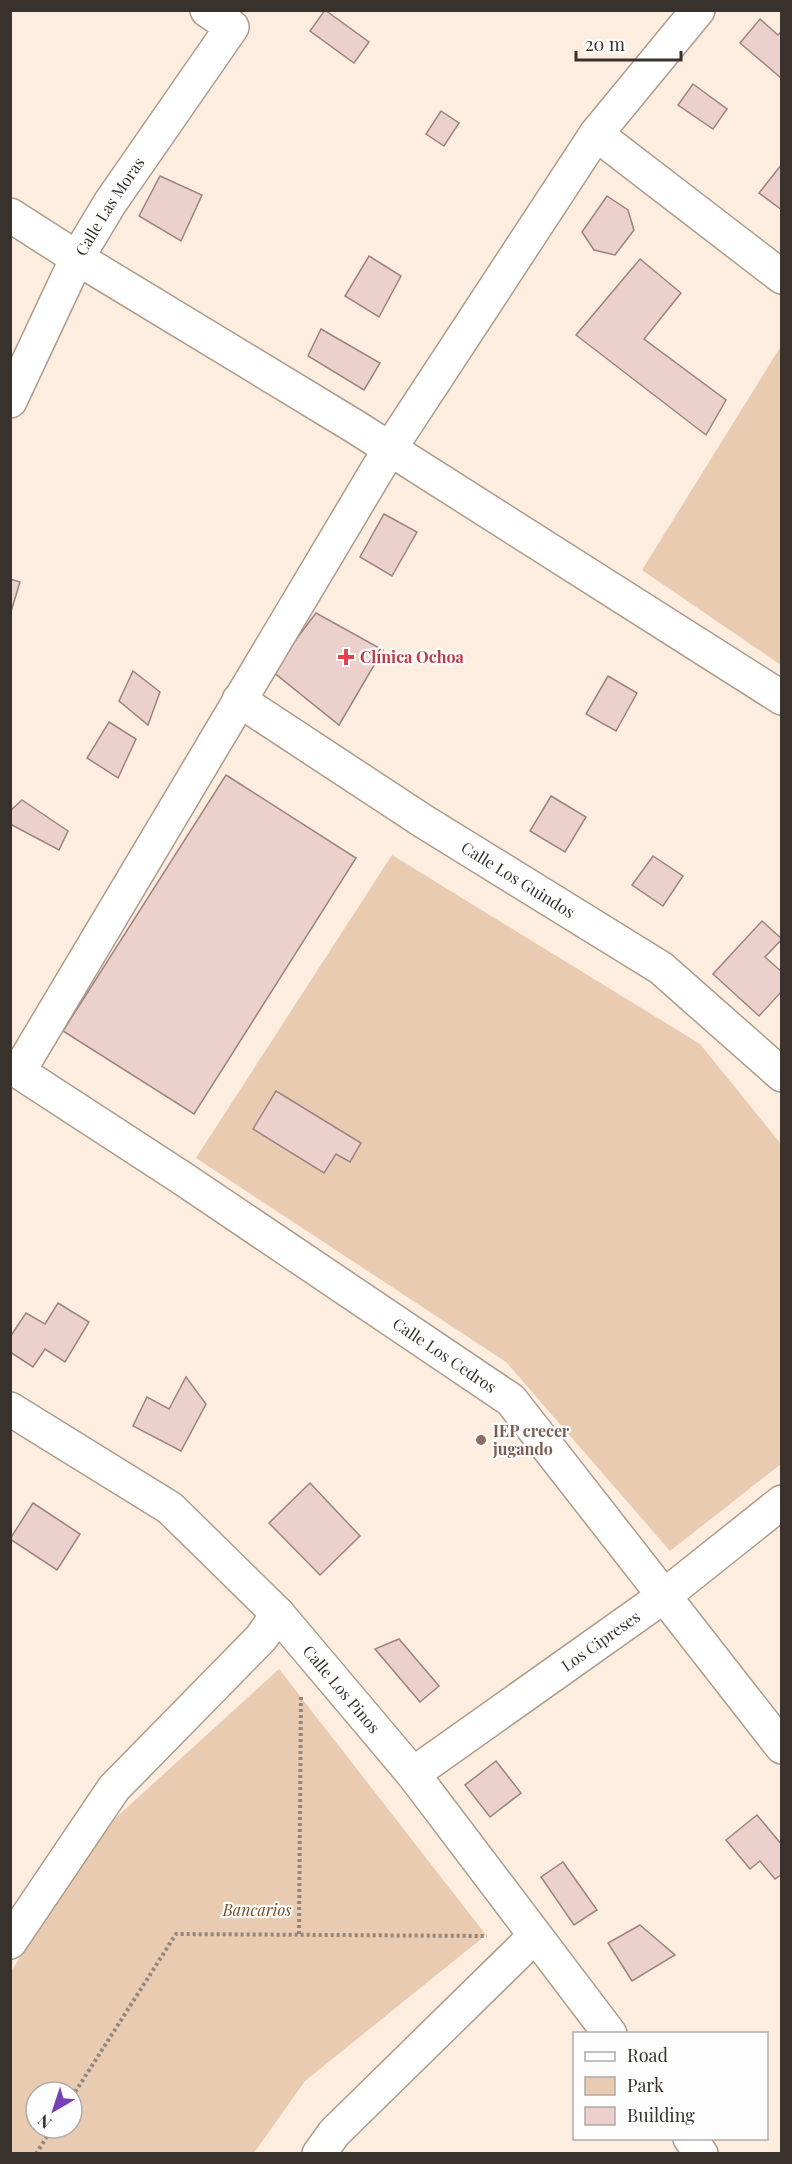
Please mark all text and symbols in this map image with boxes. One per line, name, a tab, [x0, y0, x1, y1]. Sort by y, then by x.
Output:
scale bar	[576, 24, 681, 62]
text: 20 m	[585, 32, 625, 56]
street label: Calle Las Moras	[70, 153, 149, 259]
place label: Clínica Ochoa	[360, 646, 464, 667]
marker: Clínica Ochoa	[337, 648, 355, 666]
street label: Calle Los Guindos	[458, 836, 579, 922]
street label: Calle Los Cedros	[389, 1312, 501, 1397]
place label: IEP crecer jugando	[492, 1420, 570, 1459]
marker: IEP crecer jugando	[474, 1433, 488, 1447]
street label: Los Cipreses	[557, 1605, 644, 1676]
street label: Calle Los Pinos	[299, 1641, 385, 1737]
park label: Bancarios	[222, 1899, 291, 1920]
legend	[573, 2032, 768, 2140]
text: Road	[627, 2043, 668, 2067]
text: Park	[627, 2073, 664, 2097]
north arrow	[24, 2080, 84, 2140]
text: Building	[627, 2103, 695, 2127]
text: N	[33, 2110, 55, 2134]

